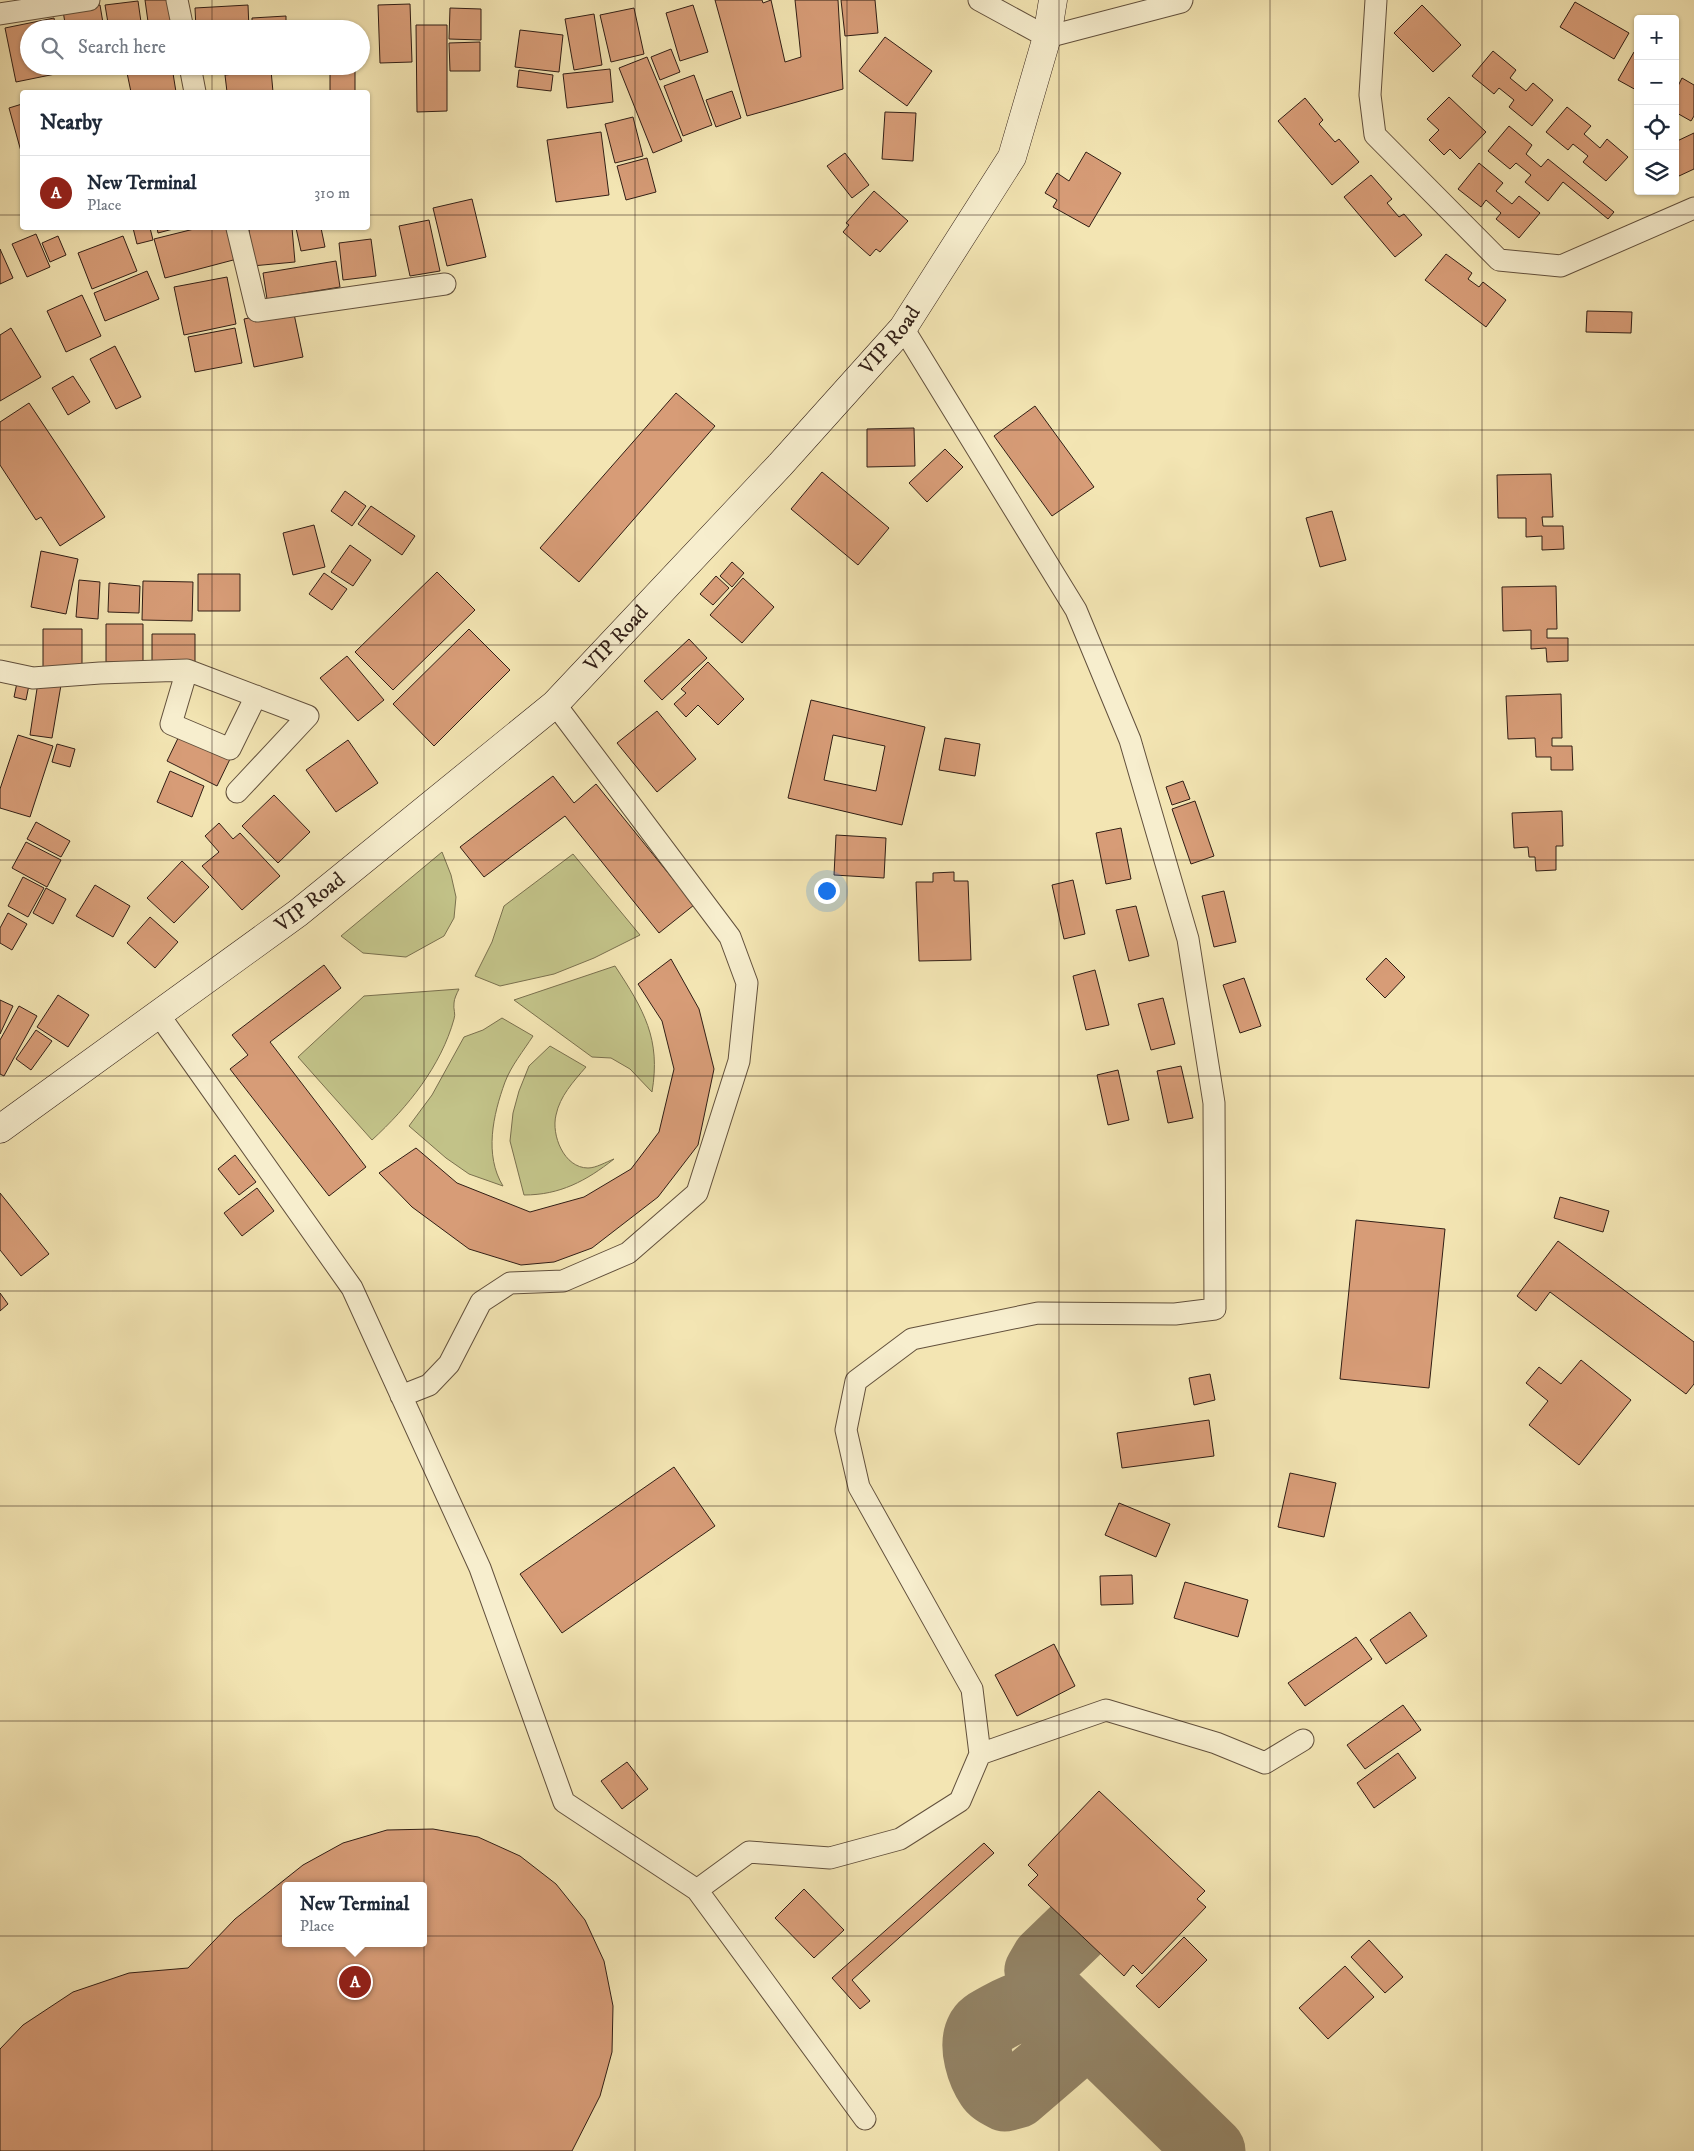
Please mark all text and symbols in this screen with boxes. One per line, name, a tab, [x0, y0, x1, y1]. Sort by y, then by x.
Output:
map controls	[1634, 15, 1679, 195]
button: +	[1634, 15, 1679, 60]
search box	[20, 20, 370, 75]
icon: search	[38, 34, 66, 62]
text: Search here	[78, 36, 166, 59]
button: −	[1634, 60, 1679, 105]
button: locate	[1634, 105, 1679, 150]
text: Nearby	[40, 110, 102, 136]
button: layers	[1634, 150, 1679, 195]
text: New Terminal	[87, 172, 197, 195]
text: A	[51, 183, 61, 203]
text: 310 m	[314, 183, 350, 203]
text: Place	[87, 195, 121, 215]
street label: VIP Road	[853, 301, 927, 381]
street label: VIP Road	[578, 599, 654, 678]
street label: VIP Road	[269, 867, 351, 939]
your location	[814, 878, 840, 904]
popup	[282, 1882, 427, 1947]
text: New Terminal	[300, 1893, 409, 1916]
text: Place	[300, 1916, 334, 1936]
pin: A	[339, 1963, 371, 2001]

